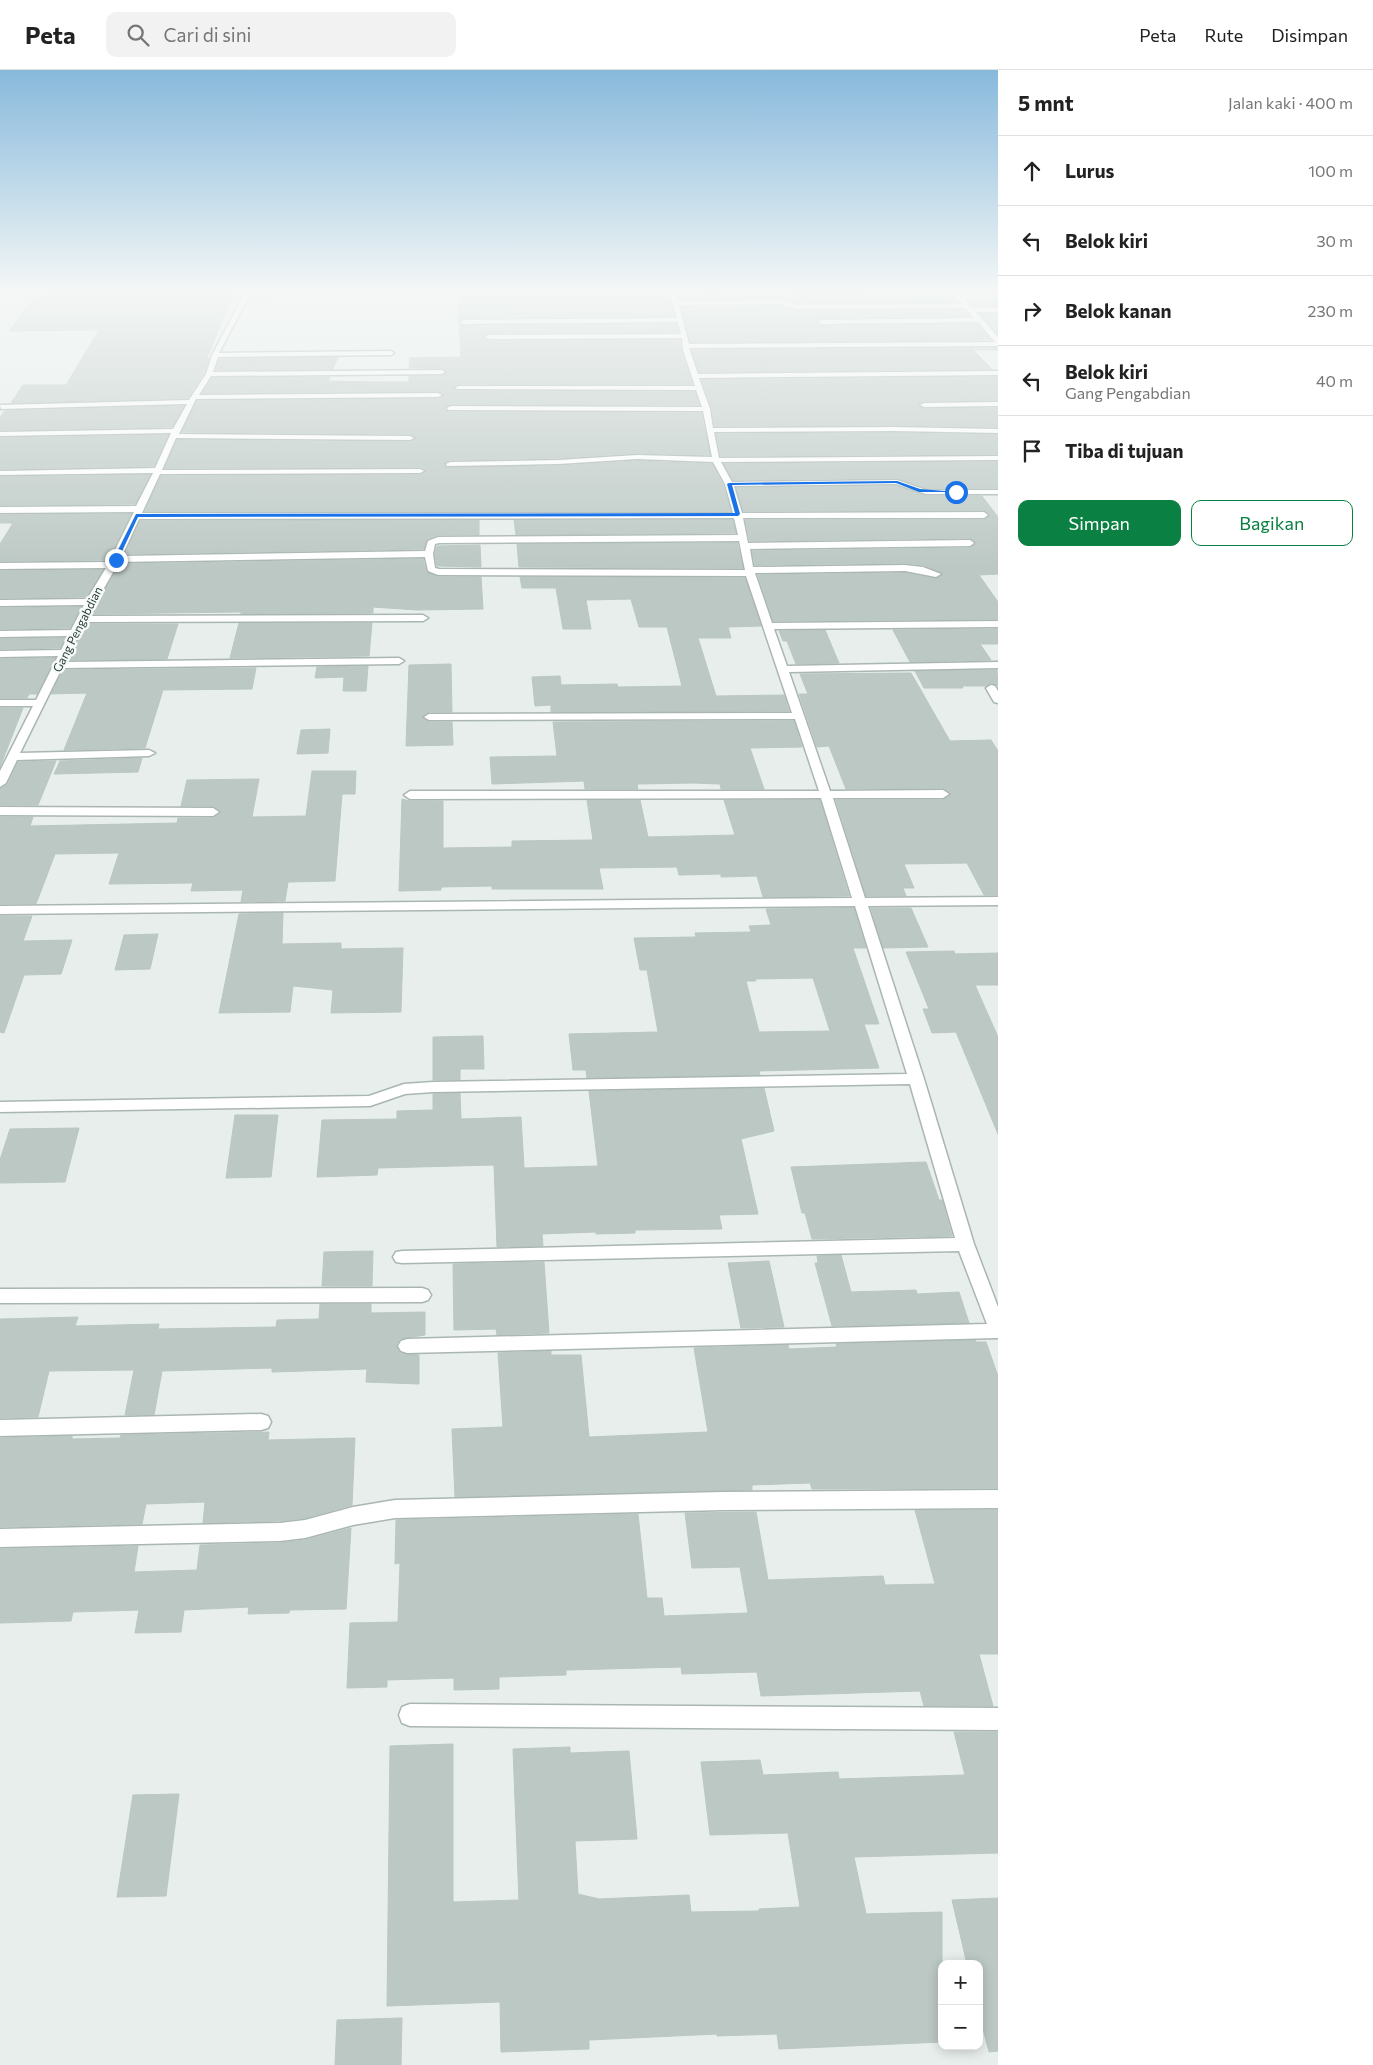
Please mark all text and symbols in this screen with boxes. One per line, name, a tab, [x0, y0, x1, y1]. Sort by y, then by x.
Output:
search box	[106, 12, 456, 57]
text: Peta	[25, 20, 76, 49]
icon: search	[124, 21, 152, 49]
text: Cari di sini	[164, 23, 251, 46]
text: Peta	[1139, 24, 1176, 46]
text: Rute	[1204, 24, 1243, 46]
text: Disimpan	[1271, 24, 1348, 46]
text: 5 mnt	[1018, 90, 1074, 115]
text: Jalan kaki · 400 m	[1228, 93, 1353, 112]
icon: ahead	[1018, 157, 1046, 185]
text: Lurus	[1065, 159, 1114, 182]
text: 100 m	[1308, 161, 1353, 180]
icon: left	[1018, 227, 1046, 255]
text: Belok kiri	[1065, 229, 1148, 252]
text: 30 m	[1316, 231, 1353, 250]
icon: right	[1018, 297, 1046, 325]
text: Belok kanan	[1065, 299, 1172, 322]
text: 230 m	[1308, 301, 1353, 320]
text: Belok kiri	[1065, 360, 1148, 383]
icon: left	[1018, 367, 1046, 395]
text: 40 m	[1316, 371, 1353, 390]
text: Gang Pengabdian	[1065, 383, 1191, 402]
icon: arrive	[1018, 437, 1046, 465]
text: Tiba di tujuan	[1065, 439, 1183, 462]
route start	[945, 481, 968, 504]
button: Simpan	[1018, 500, 1181, 546]
button: Bagikan	[1191, 500, 1353, 546]
route end	[105, 549, 128, 572]
street label: Gang Pengabdian	[49, 584, 105, 674]
map controls	[938, 1960, 983, 2050]
button: +	[938, 1960, 983, 2005]
button: −	[938, 2005, 983, 2050]

